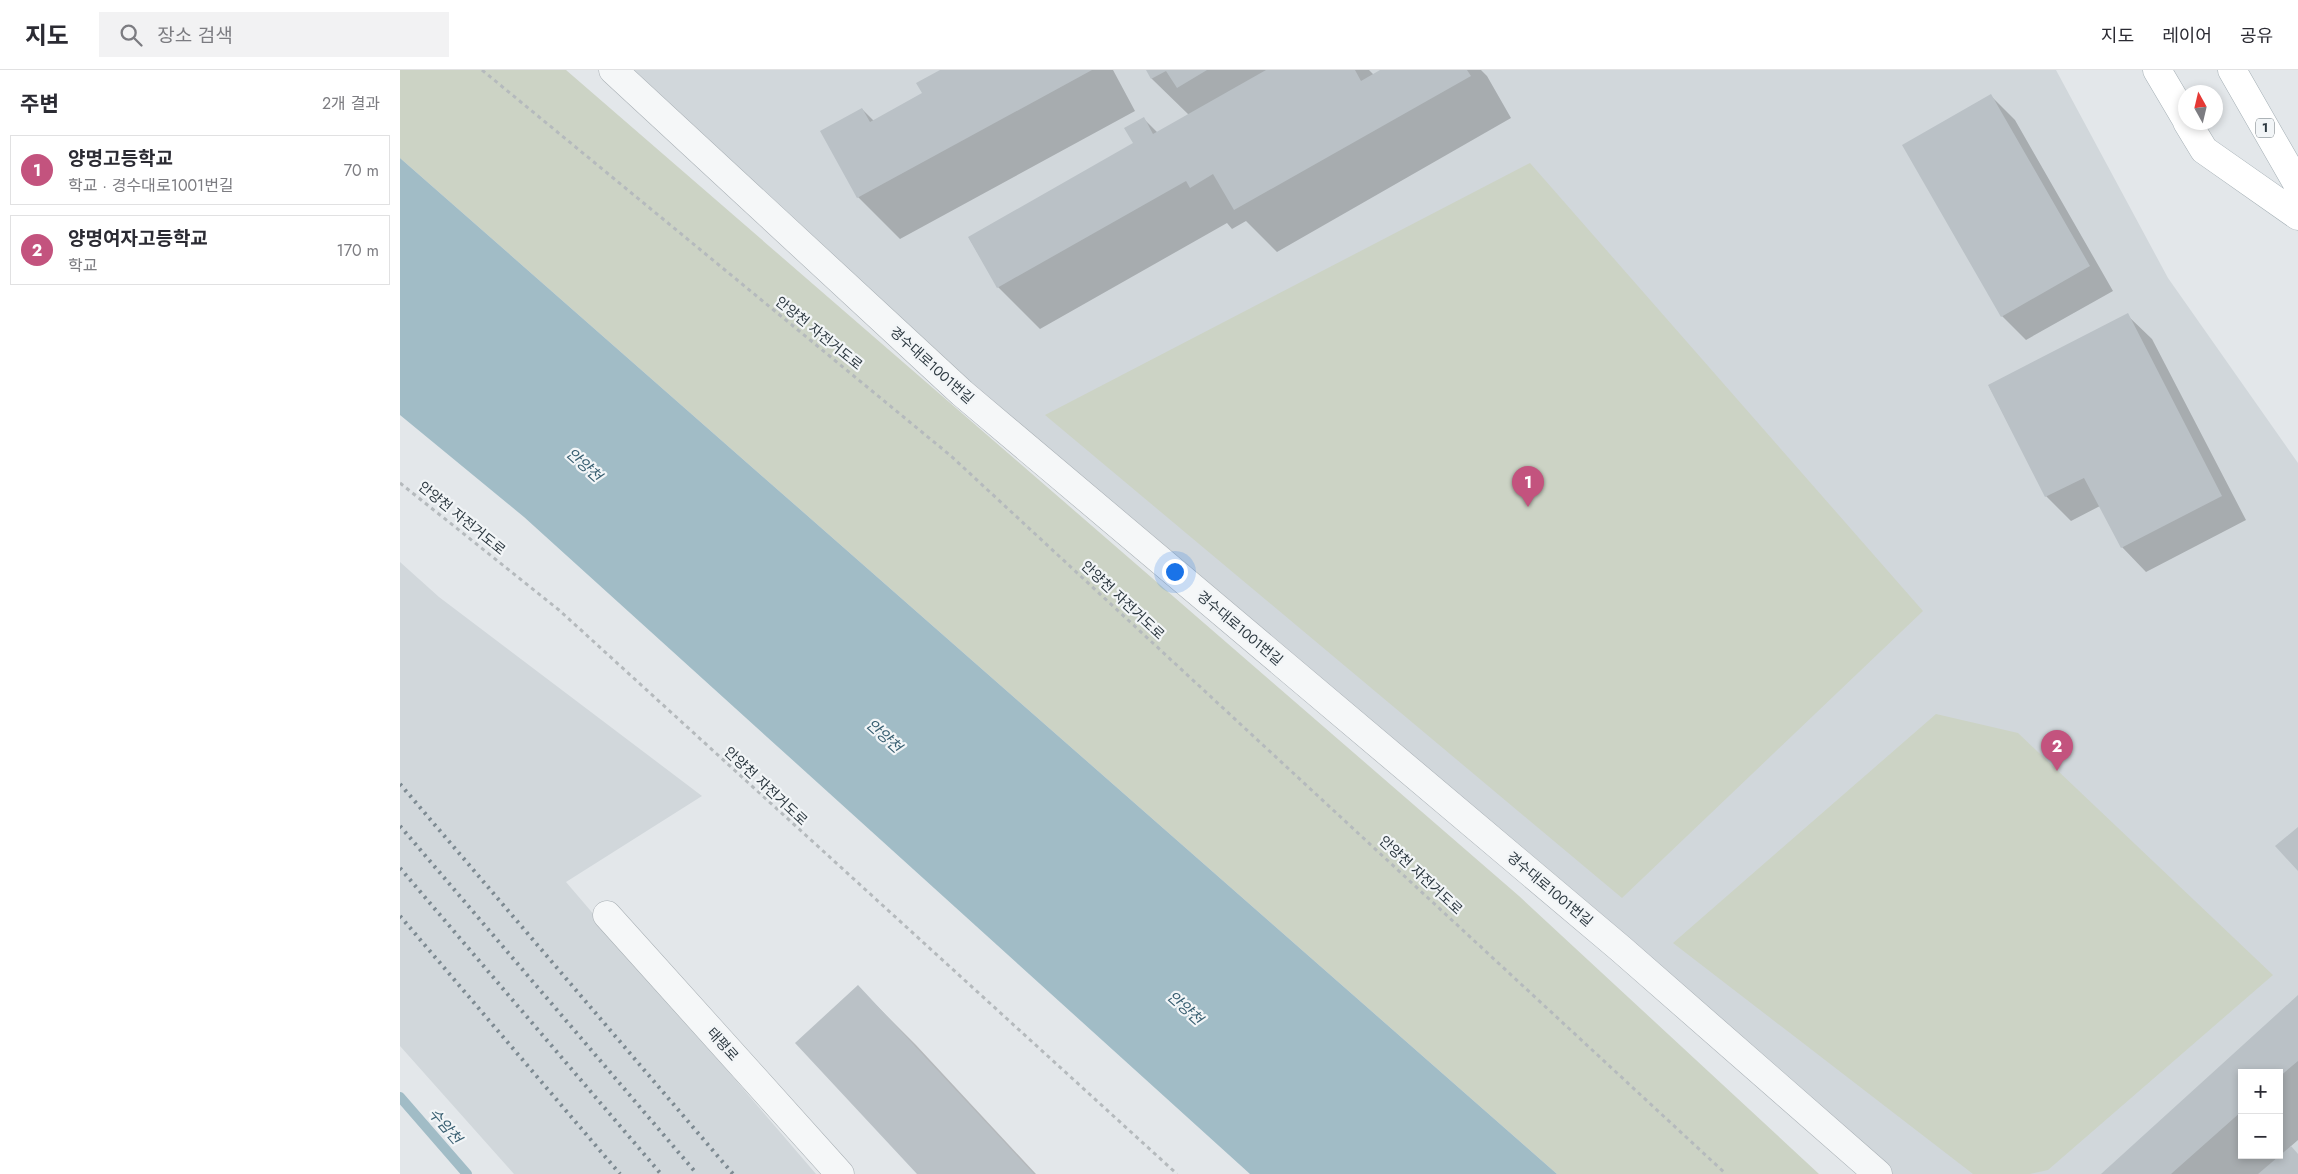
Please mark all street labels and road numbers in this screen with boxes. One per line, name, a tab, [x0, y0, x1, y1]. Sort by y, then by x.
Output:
road number: 1	[2256, 118, 2274, 138]
street label: 안양천 자전거도로	[771, 291, 867, 375]
street label: 경수대로1001번길	[886, 322, 978, 408]
street label: 안양천 자전거도로	[414, 476, 510, 560]
street label: 안양천 자전거도로	[1077, 556, 1169, 644]
street label: 경수대로1001번길	[1193, 586, 1287, 670]
street label: 안양천 자전거도로	[720, 742, 812, 830]
street label: 안양천 자전거도로	[1375, 831, 1467, 919]
street label: 경수대로1001번길	[1503, 847, 1597, 931]
street label: 태평로	[703, 1023, 743, 1065]

